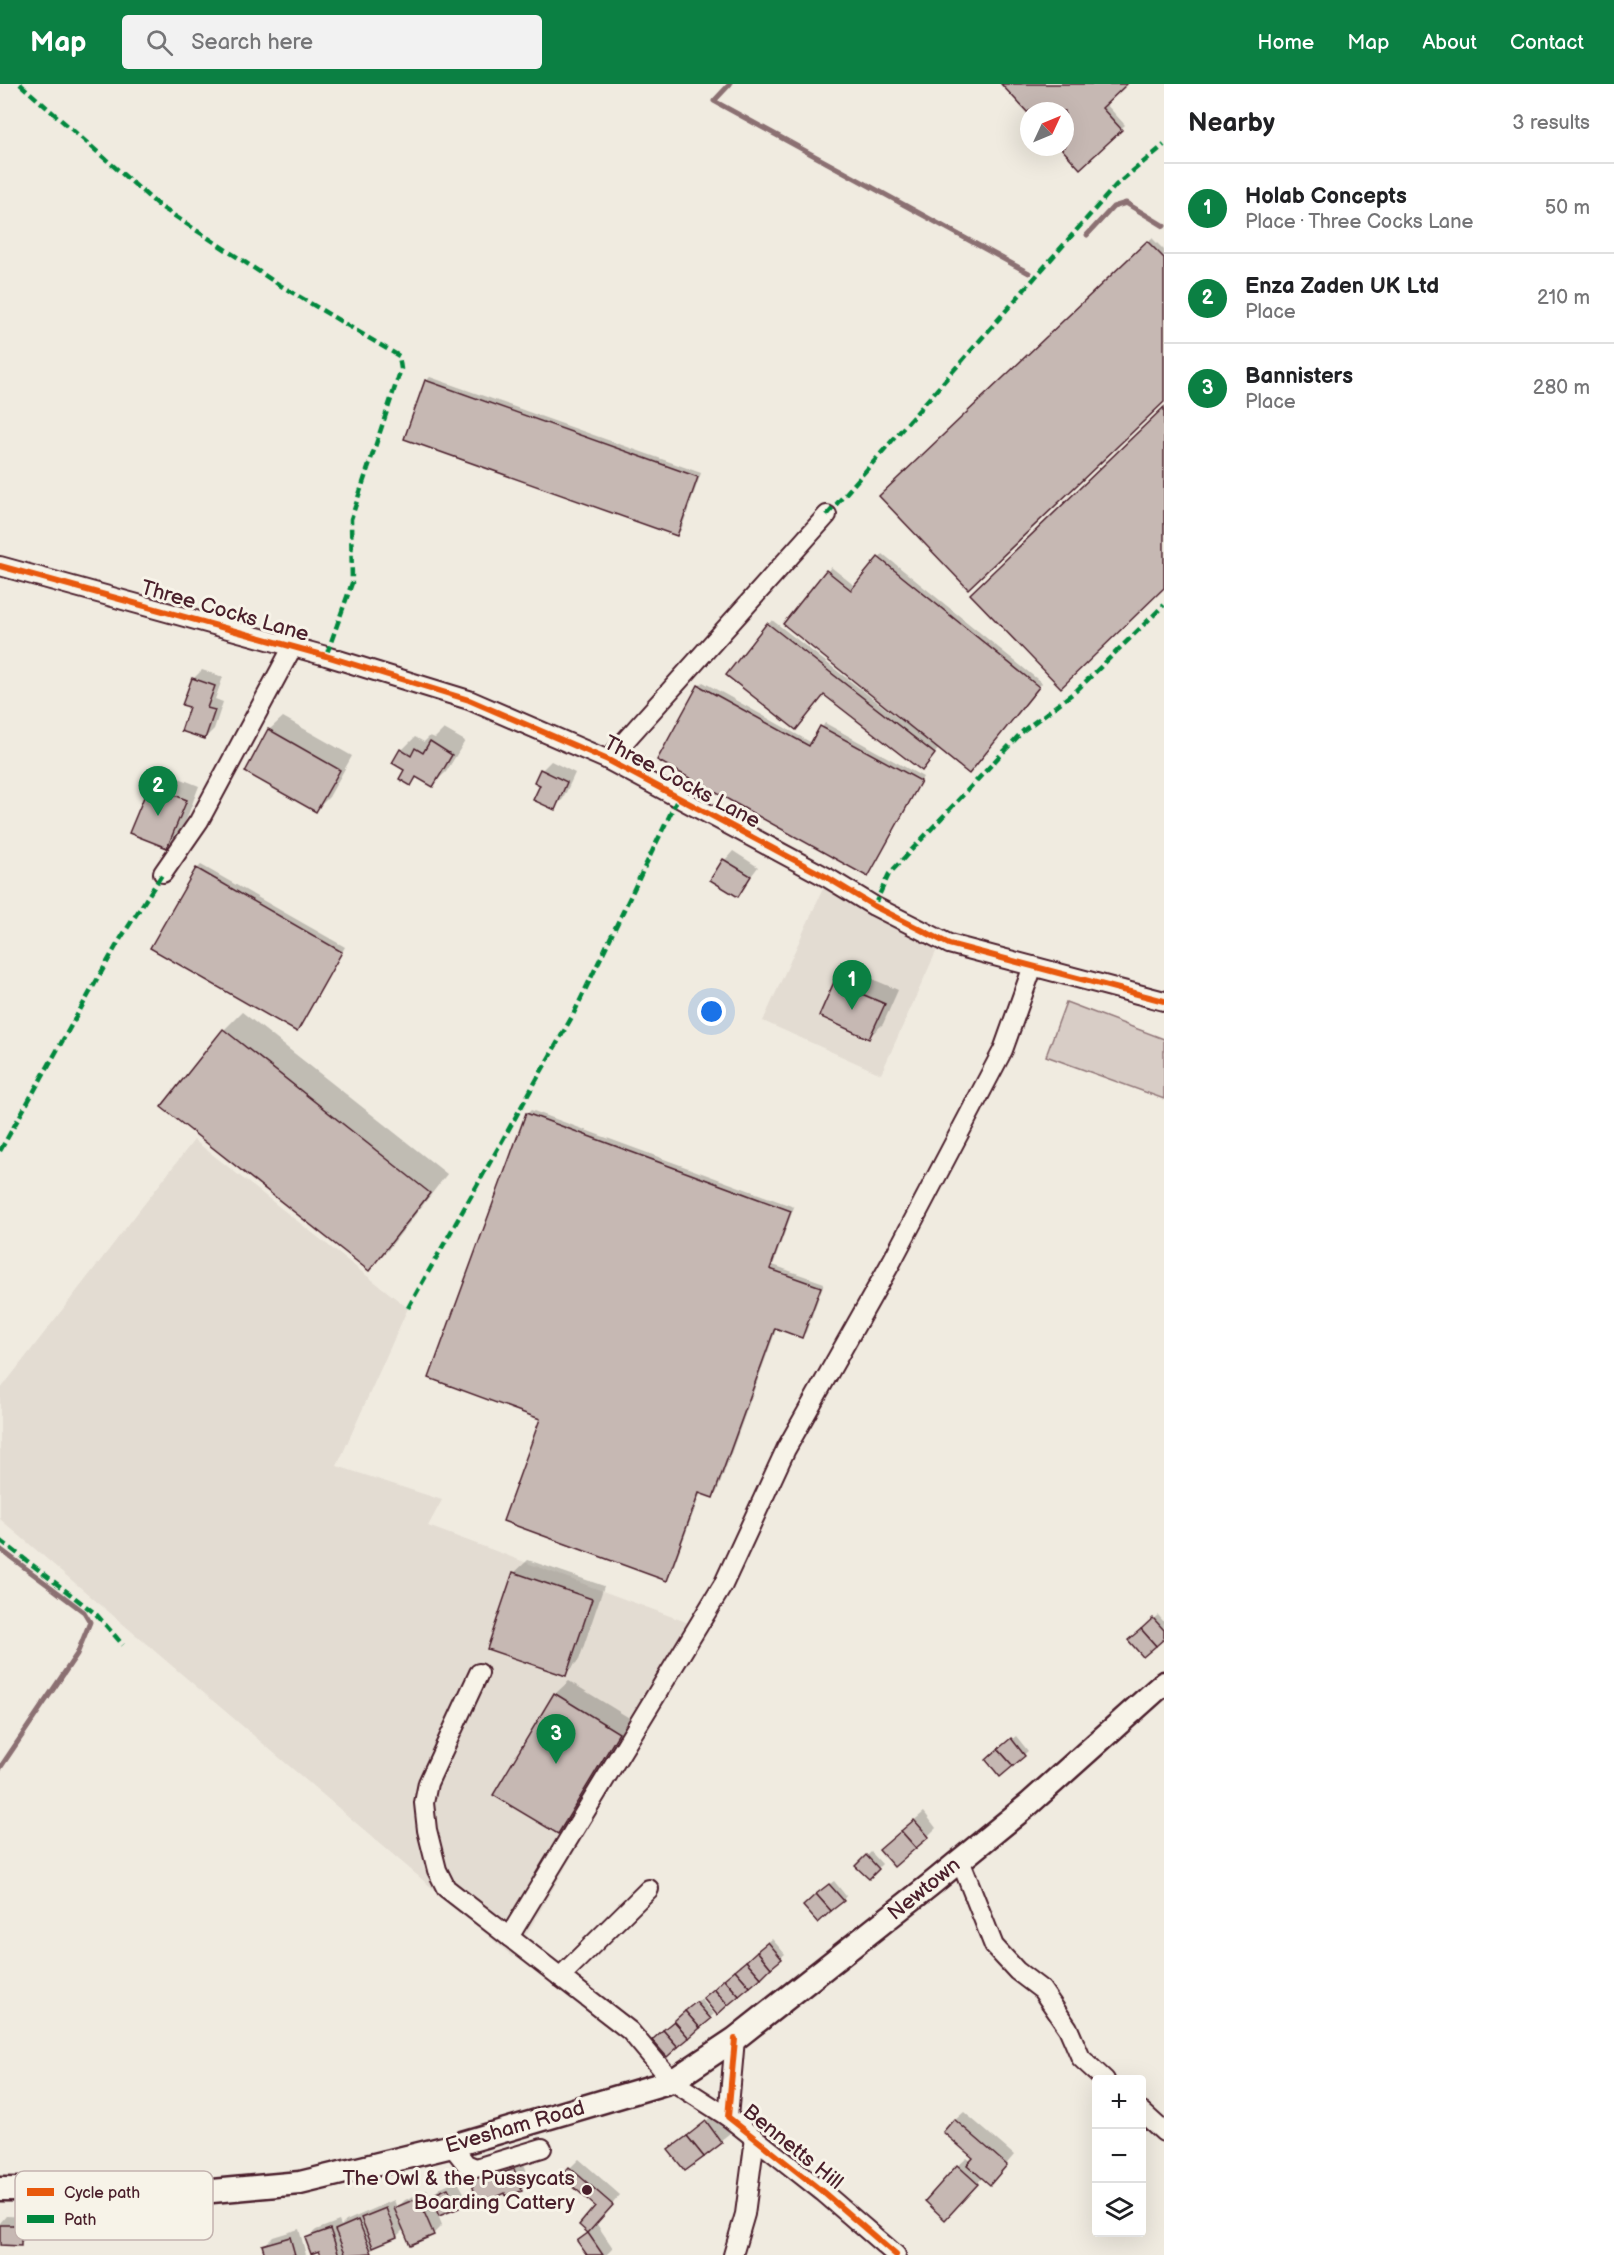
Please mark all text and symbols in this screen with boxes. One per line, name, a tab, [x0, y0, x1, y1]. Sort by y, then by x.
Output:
search box	[122, 15, 542, 69]
text: Map	[30, 26, 86, 59]
icon: search	[143, 26, 176, 59]
text: Search here	[191, 29, 313, 56]
text: Home	[1257, 30, 1314, 55]
text: Map	[1347, 30, 1389, 55]
text: About	[1422, 30, 1477, 55]
text: Contact	[1510, 30, 1584, 55]
north arrow	[1020, 102, 1074, 156]
text: Nearby	[1188, 108, 1275, 139]
text: 3 results	[1512, 111, 1590, 135]
text: Holab Concepts	[1245, 183, 1407, 210]
text: 1	[1203, 196, 1212, 220]
text: 50 m	[1545, 196, 1590, 220]
text: Place · Three Cocks Lane	[1245, 210, 1473, 234]
text: Enza Zaden UK Ltd	[1245, 273, 1439, 300]
text: 2	[1202, 286, 1213, 310]
text: 210 m	[1537, 286, 1590, 310]
text: Place	[1245, 300, 1296, 324]
text: Bannisters	[1245, 363, 1353, 390]
text: 3	[1202, 376, 1213, 400]
text: 280 m	[1533, 376, 1590, 400]
text: Place	[1245, 390, 1296, 414]
street label: Three Cocks Lane	[138, 575, 312, 647]
street label: Three Cocks Lane	[600, 730, 764, 834]
pin: 2	[138, 766, 178, 816]
pin: 1	[832, 960, 872, 1010]
your location	[697, 997, 726, 1026]
pin: 3	[536, 1714, 576, 1764]
street label: Newtown	[883, 1852, 965, 1926]
map controls	[1092, 2075, 1146, 2237]
button: +	[1092, 2075, 1146, 2129]
street label: Evesham Road	[442, 2095, 588, 2159]
street label: Bennetts Hill	[738, 2099, 848, 2195]
button: −	[1092, 2129, 1146, 2183]
place label: The Owl & the Pussycats Boarding Cattery	[343, 2166, 575, 2215]
legend	[15, 2171, 213, 2240]
marker: The Owl & the Pussycats Boarding Cattery	[580, 2183, 594, 2197]
button: layers	[1092, 2183, 1146, 2237]
text: Cycle path	[64, 2184, 140, 2203]
text: Path	[64, 2211, 96, 2230]

